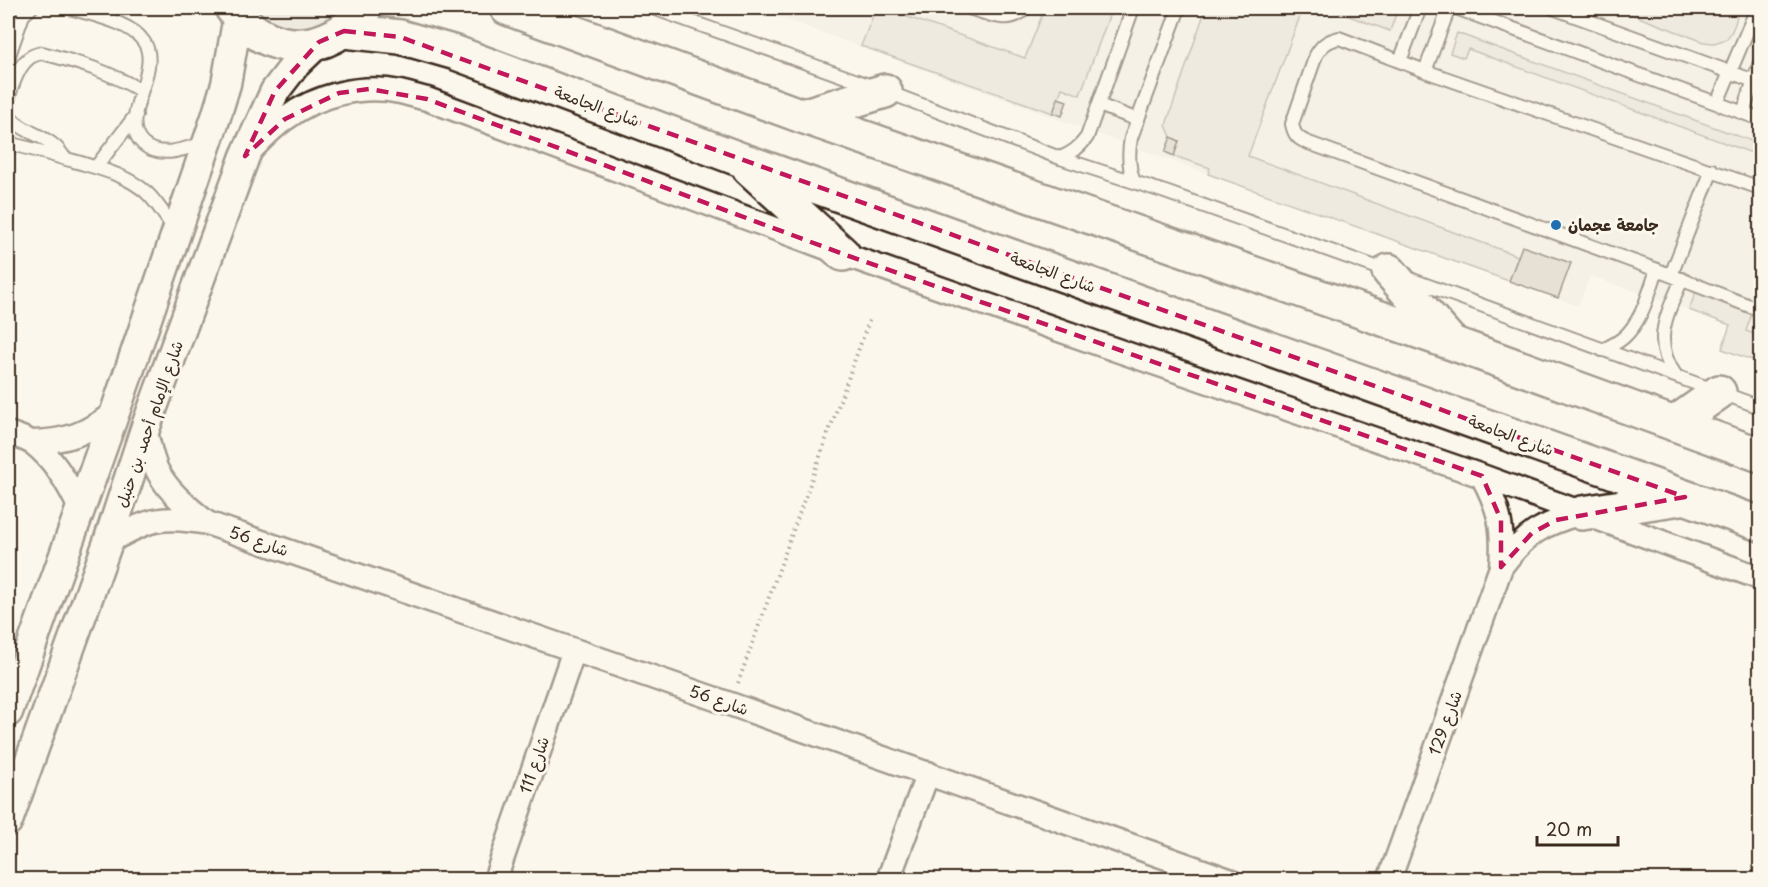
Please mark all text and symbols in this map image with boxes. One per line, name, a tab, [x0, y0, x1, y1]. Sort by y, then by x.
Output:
street label: شارع الجامعة	[551, 78, 643, 133]
place label: جامعة عجمان	[1568, 212, 1659, 236]
marker: جامعة عجمان	[1549, 218, 1563, 232]
street label: شارع الجامعة	[1007, 244, 1099, 299]
street label: شارع الإمام أحمد بن حنبل	[108, 337, 190, 511]
street label: شارع الجامعة	[1465, 407, 1557, 462]
street label: شارع 56	[226, 519, 292, 562]
street label: شارع 56	[686, 678, 752, 721]
street label: شارع 129	[1421, 687, 1468, 759]
street label: شارع 111	[512, 733, 555, 797]
scale bar	[1537, 809, 1618, 847]
text: 20 m	[1546, 815, 1592, 842]

